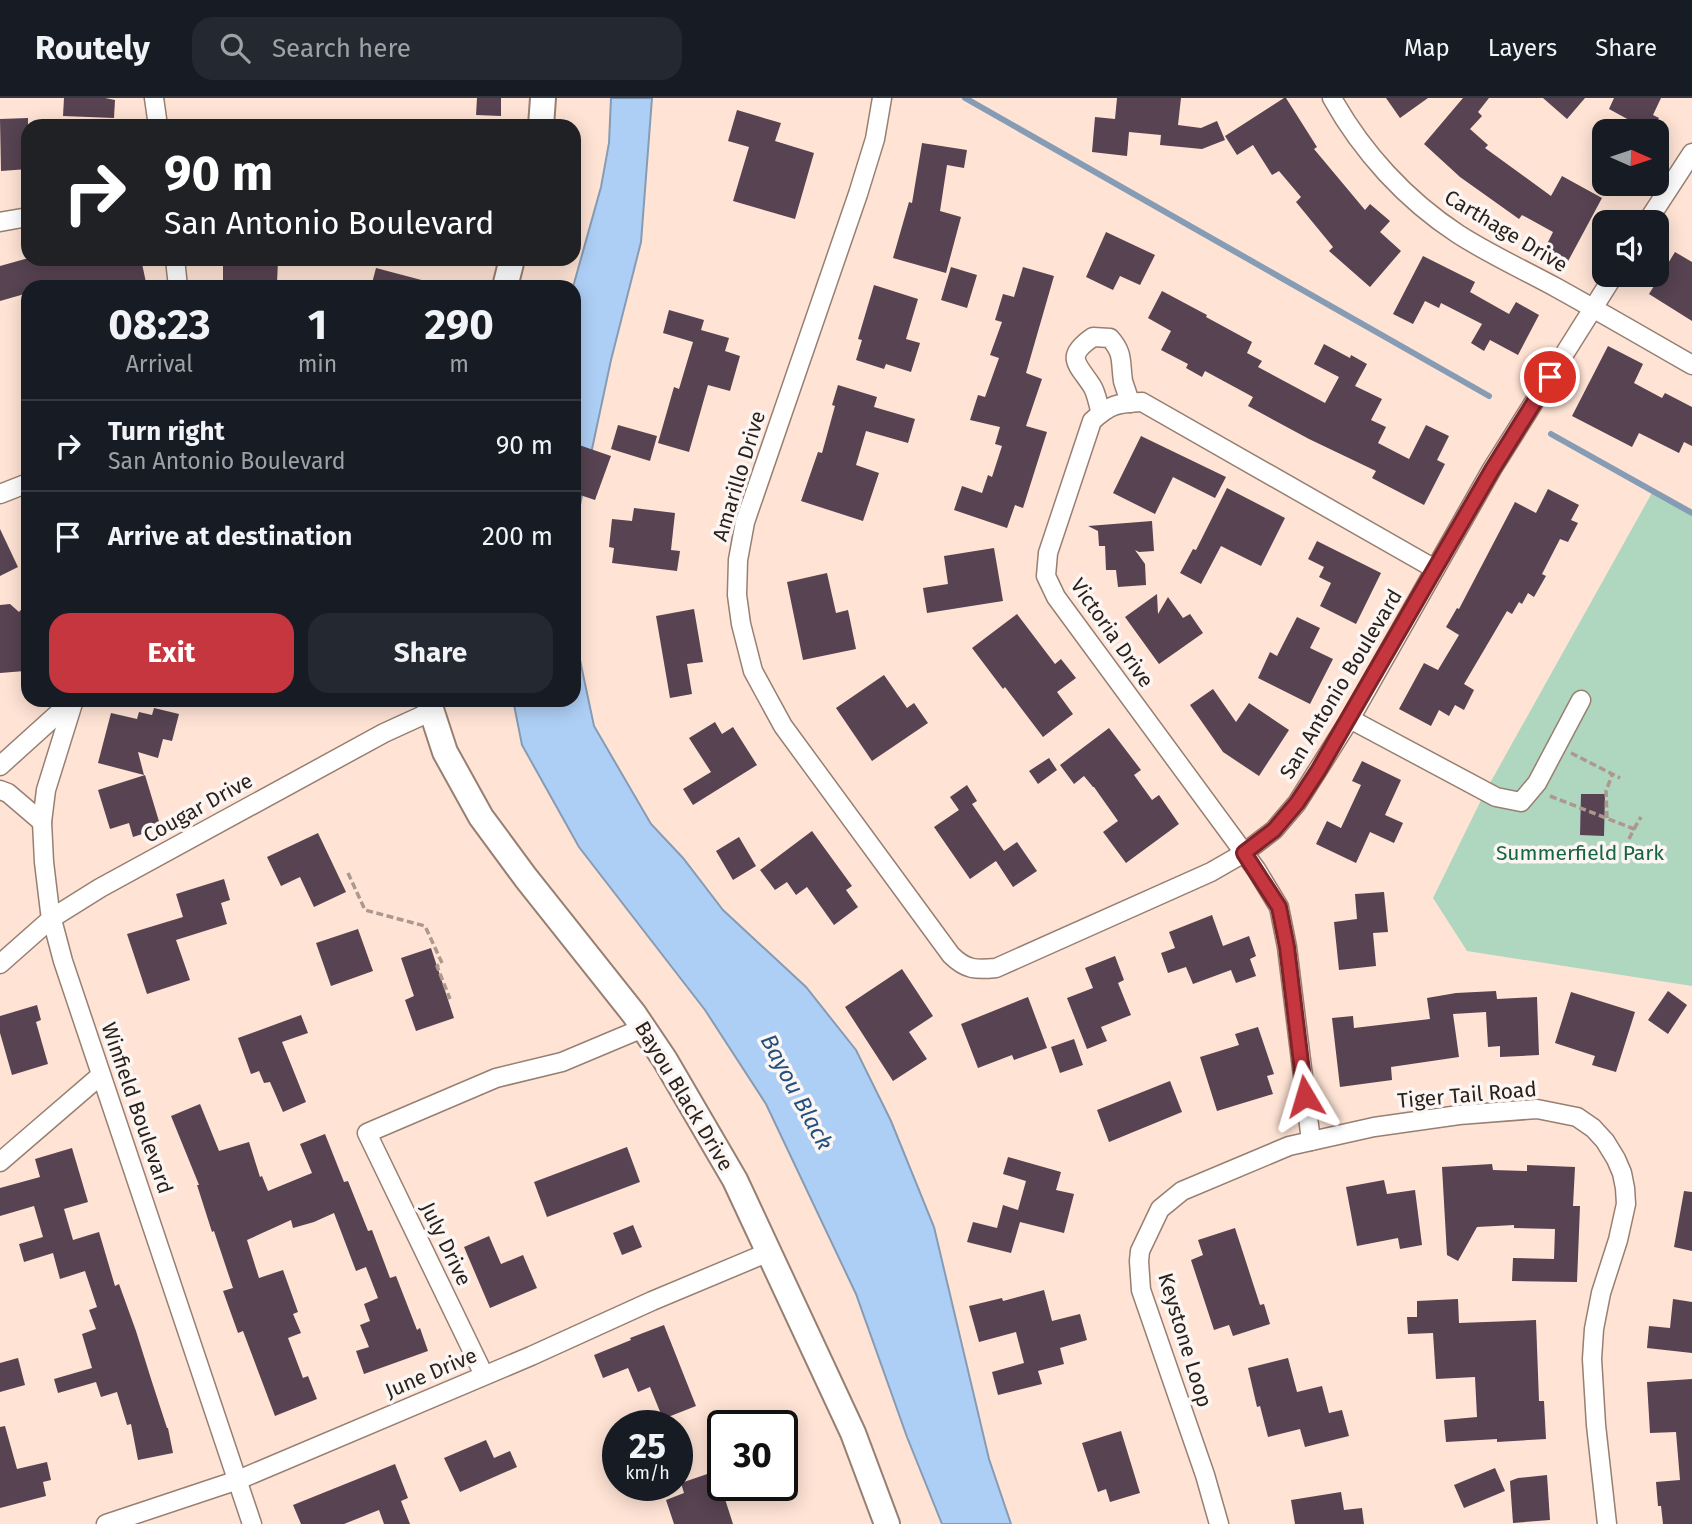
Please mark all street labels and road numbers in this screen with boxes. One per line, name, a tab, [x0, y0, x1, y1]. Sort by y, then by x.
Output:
street label: Carthage Drive	[1440, 184, 1572, 278]
street label: Amarillo Drive	[707, 408, 771, 544]
street label: Victoria Drive	[1065, 573, 1159, 693]
street label: San Antonio Boulevard	[1274, 584, 1408, 784]
street label: Cougar Drive	[139, 767, 257, 849]
street label: Bayou Black Drive	[629, 1016, 739, 1176]
street label: Winfield Boulevard	[96, 1019, 178, 1197]
street label: Tiger Tail Road	[1396, 1076, 1538, 1114]
street label: July Drive	[415, 1198, 477, 1290]
street label: Keystone Loop	[1152, 1270, 1218, 1410]
street label: June Drive	[381, 1342, 481, 1404]

